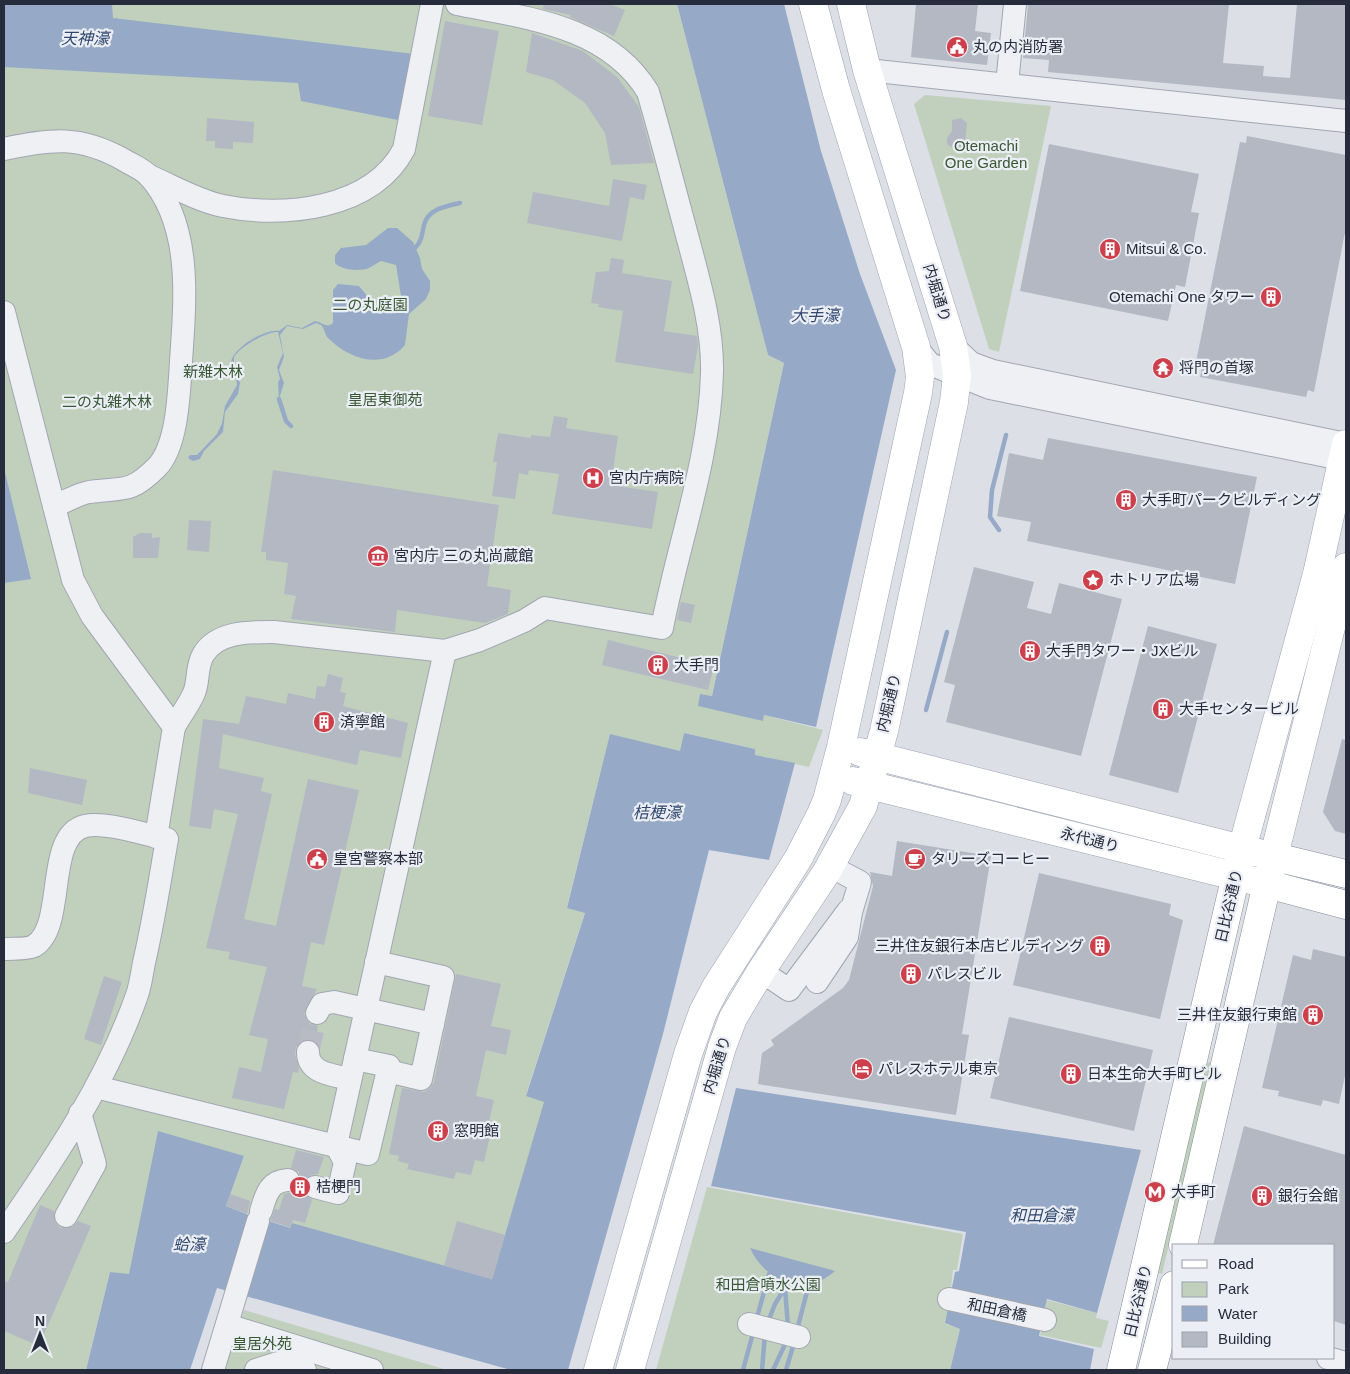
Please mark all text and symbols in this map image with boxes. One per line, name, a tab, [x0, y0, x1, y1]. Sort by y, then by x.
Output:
water label: 天神濠	[61, 30, 112, 47]
public building icon: 丸の内消防署	[945, 35, 969, 59]
place label: 丸の内消防署	[973, 38, 1063, 55]
park label: Otemachi One Garden	[945, 137, 1027, 171]
building icon: Mitsui & Co.	[1098, 237, 1122, 261]
place label: Mitsui & Co.	[1126, 240, 1207, 257]
street label: 内堀通り	[921, 262, 954, 324]
building icon: Otemachi One タワー	[1259, 285, 1283, 309]
place label: Otemachi One タワー	[1109, 288, 1255, 305]
park label: 二の丸庭園	[332, 296, 408, 313]
water label: 大手濠	[791, 307, 842, 324]
temple icon: 将門の首塚	[1151, 356, 1175, 380]
place label: 将門の首塚	[1179, 359, 1254, 376]
park label: 新雑木林	[183, 363, 243, 380]
park label: 皇居東御苑	[347, 391, 423, 408]
park label: 二の丸雑木林	[62, 393, 152, 410]
hospital icon: 宮内庁病院	[581, 466, 605, 490]
place label: 宮内庁病院	[609, 469, 684, 486]
building icon: 大手町パークビルディング	[1114, 488, 1138, 512]
place label: 大手町パークビルディング	[1142, 491, 1321, 508]
museum icon: 宮内庁 三の丸尚蔵館	[366, 544, 390, 568]
place label: 宮内庁 三の丸尚蔵館	[394, 547, 533, 564]
place icon: ホトリア広場	[1081, 568, 1105, 592]
place label: ホトリア広場	[1109, 571, 1199, 588]
building icon: 大手門タワー・JXビル	[1018, 639, 1042, 663]
place label: 大手門タワー・JXビル	[1046, 642, 1199, 659]
building icon: 大手門	[646, 653, 670, 677]
place label: 大手門	[674, 656, 719, 673]
street label: 内堀通り	[873, 672, 904, 734]
building icon: 大手センタービル	[1151, 697, 1175, 721]
place label: 大手センタービル	[1179, 700, 1299, 717]
building icon: 済寧館	[312, 710, 336, 734]
place label: 済寧館	[340, 713, 385, 730]
water label: 桔梗濠	[633, 804, 684, 821]
street label: 永代通り	[1059, 824, 1121, 855]
public building icon: 皇宮警察本部	[305, 847, 329, 871]
cafe icon: タリーズコーヒー	[903, 847, 927, 871]
place label: 皇宮警察本部	[333, 850, 423, 867]
place label: タリーズコーヒー	[931, 850, 1050, 867]
street label: 日比谷通り	[1212, 867, 1245, 944]
building icon: 三井住友銀行本店ビルディング	[1088, 934, 1112, 958]
place label: 三井住友銀行本店ビルディング	[875, 937, 1084, 954]
building icon: パレスビル	[899, 962, 923, 986]
place label: パレスビル	[927, 965, 1002, 982]
building icon: 三井住友銀行東館	[1301, 1003, 1325, 1027]
place label: 三井住友銀行東館	[1177, 1006, 1297, 1023]
street label: 内堀通り	[700, 1034, 733, 1096]
hotel icon: パレスホテル東京	[850, 1057, 874, 1081]
place label: パレスホテル東京	[878, 1060, 998, 1077]
building icon: 日本生命大手町ビル	[1059, 1062, 1083, 1086]
place label: 日本生命大手町ビル	[1087, 1065, 1222, 1082]
building icon: 窓明館	[426, 1119, 450, 1143]
place label: 窓明館	[454, 1122, 499, 1139]
building icon: 桔梗門	[288, 1175, 312, 1199]
place label: 桔梗門	[316, 1178, 361, 1195]
metro station icon: 大手町	[1143, 1180, 1167, 1204]
place label: 大手町	[1171, 1183, 1216, 1200]
building icon: 銀行会館	[1250, 1184, 1274, 1208]
place label: 銀行会館	[1278, 1187, 1338, 1204]
water label: 和田倉濠	[1010, 1207, 1077, 1224]
water label: 蛤濠	[173, 1236, 208, 1253]
legend	[1172, 1244, 1335, 1359]
text: Road	[1218, 1255, 1254, 1272]
street label: 日比谷通り	[1121, 1262, 1154, 1339]
park label: 和田倉噴水公園	[715, 1276, 821, 1293]
text: Park	[1218, 1280, 1249, 1297]
street label: 和田倉橋	[966, 1295, 1028, 1324]
text: Water	[1218, 1305, 1257, 1322]
north arrow	[15, 1309, 65, 1359]
text: N	[35, 1313, 45, 1329]
text: Building	[1218, 1330, 1271, 1347]
park label: 皇居外苑	[232, 1335, 292, 1352]

